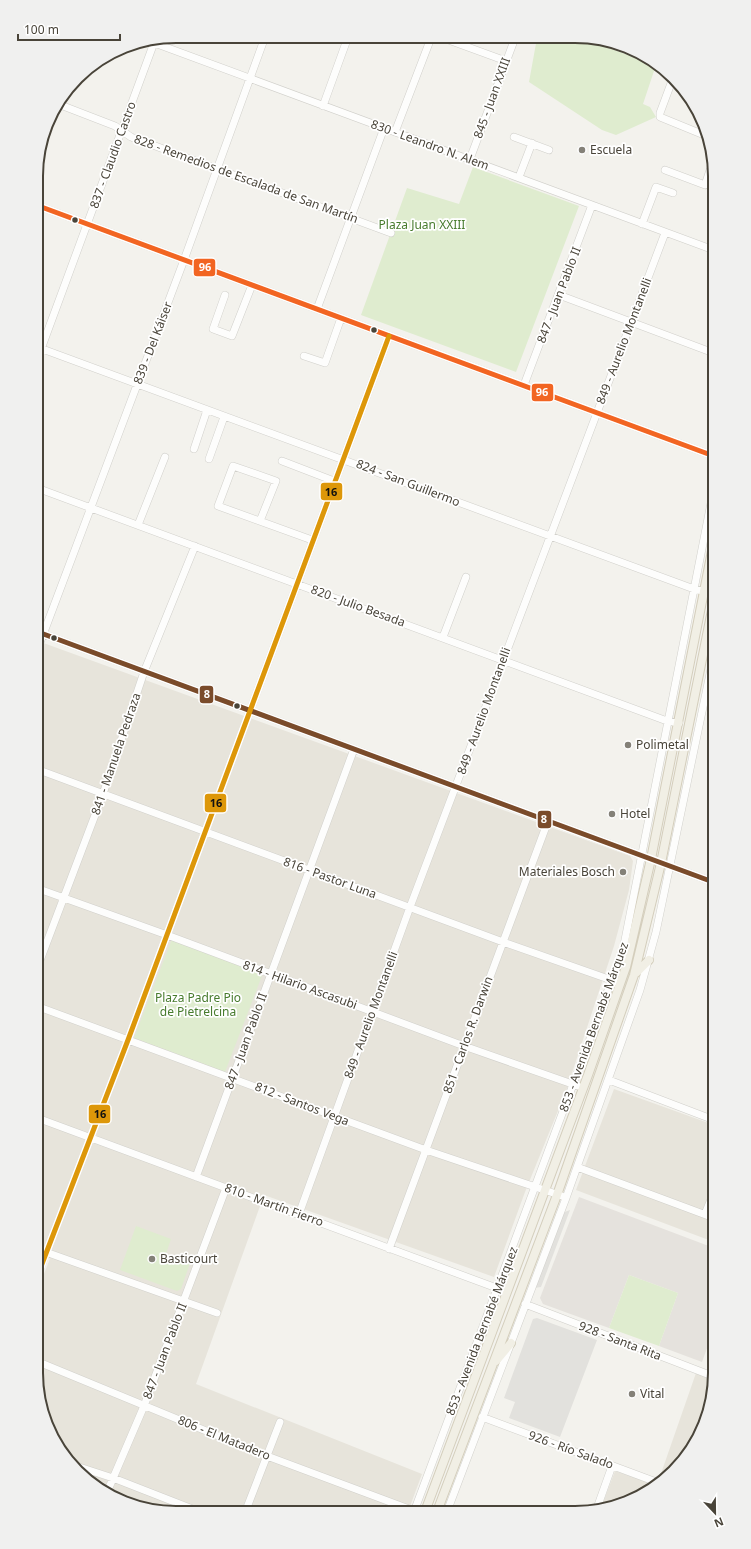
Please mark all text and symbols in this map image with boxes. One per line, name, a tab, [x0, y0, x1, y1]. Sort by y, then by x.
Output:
scale bar	[18, 16, 120, 42]
text: 100 m	[24, 21, 59, 38]
street label: 845 - Juan XXIII	[469, 55, 514, 141]
street label: 837 - Claudio Castro	[85, 99, 140, 211]
street label: 830 - Leandro N. Alem	[369, 115, 492, 174]
street label: 828 - Remedios de Escalada de San Martín	[132, 130, 361, 227]
place label: Escuela	[590, 141, 632, 158]
marker: Escuela	[577, 145, 587, 155]
unlabelled marker	[70, 215, 80, 225]
park label: Plaza Juan XXIII	[379, 216, 465, 233]
street label: 847 - Juan Pablo II	[532, 244, 585, 345]
line badge: 96	[193, 258, 216, 277]
text: 96	[199, 259, 211, 274]
street label: 849 - Aurelio Montanelli	[592, 275, 655, 406]
street label: 839 - Del Káiser	[129, 299, 176, 387]
unlabelled marker	[369, 325, 379, 335]
line badge: 96	[531, 383, 554, 402]
text: 96	[536, 384, 548, 399]
street label: 824 - San Guillermo	[354, 455, 463, 510]
line badge: 16	[320, 482, 343, 501]
text: 16	[325, 484, 337, 499]
street label: 820 - Julio Besada	[309, 581, 408, 630]
unlabelled marker	[49, 633, 59, 643]
street label: 849 - Aurelio Montanelli	[453, 645, 514, 777]
line badge: 8	[199, 685, 214, 704]
text: 8	[204, 686, 210, 701]
street label: 841 - Manuela Pedraza	[87, 691, 144, 817]
unlabelled marker	[232, 701, 242, 711]
place label: Polimetal	[636, 736, 689, 753]
marker: Polimetal	[623, 740, 633, 750]
line badge: 16	[204, 793, 227, 813]
text: 16	[210, 795, 222, 810]
place label: Hotel	[620, 805, 650, 822]
marker: Hotel	[607, 809, 617, 819]
line badge: 8	[537, 810, 552, 829]
text: 8	[541, 811, 547, 826]
street label: 816 - Pastor Luna	[281, 853, 379, 902]
place label: Materiales Bosch	[519, 863, 615, 880]
marker: Materiales Bosch	[618, 867, 628, 877]
street label: 853 - Avenida Bernabé Márquez	[555, 939, 632, 1114]
street label: 849 - Aurelio Montanelli	[340, 949, 401, 1081]
street label: 814 - Hilario Ascasubi	[241, 956, 360, 1013]
street label: 851 - Carlos R. Darwin	[438, 974, 497, 1096]
park label: Plaza Padre Pio de Pietrelcina	[155, 989, 241, 1020]
street label: 847 - Juan Pablo II	[220, 990, 271, 1091]
street label: 812 - Santos Vega	[253, 1078, 352, 1129]
line badge: 16	[88, 1104, 111, 1124]
text: 16	[94, 1106, 106, 1121]
street label: 810 - Martín Fierro	[222, 1179, 326, 1230]
street label: 853 - Avenida Bernabé Márquez	[441, 1244, 522, 1418]
place label: Basticourt	[160, 1250, 218, 1267]
marker: Basticourt	[147, 1254, 157, 1264]
street label: 847 - Juan Pablo II	[138, 1300, 191, 1401]
street label: 928 - Santa Rita	[576, 1317, 664, 1364]
place label: Vital	[640, 1385, 664, 1402]
marker: Vital	[627, 1389, 637, 1399]
street label: 806 - El Matadero	[175, 1411, 273, 1464]
street label: 926 - Río Salado	[526, 1426, 616, 1473]
north arrow	[695, 1493, 735, 1533]
text: N	[712, 1514, 726, 1531]

